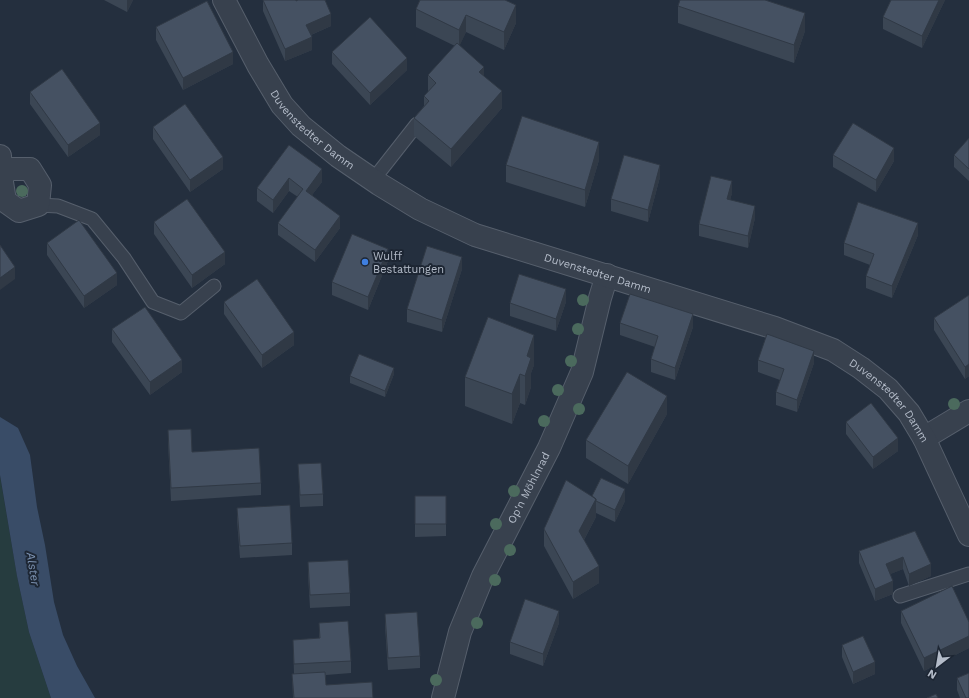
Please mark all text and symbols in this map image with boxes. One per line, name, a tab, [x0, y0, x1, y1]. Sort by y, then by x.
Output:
street label: Duvenstedter Damm	[267, 88, 357, 172]
place label: Wulff Bestattungen	[373, 250, 444, 276]
street label: Duvenstedter Damm	[542, 251, 653, 296]
marker: Wulff Bestattungen	[360, 257, 370, 267]
street label: Duvenstedter Damm	[847, 356, 931, 445]
street label: Op'n Möhlnrad	[505, 450, 553, 526]
water label: Alster	[23, 550, 43, 588]
north arrow	[917, 646, 957, 686]
text: N	[925, 666, 939, 682]

